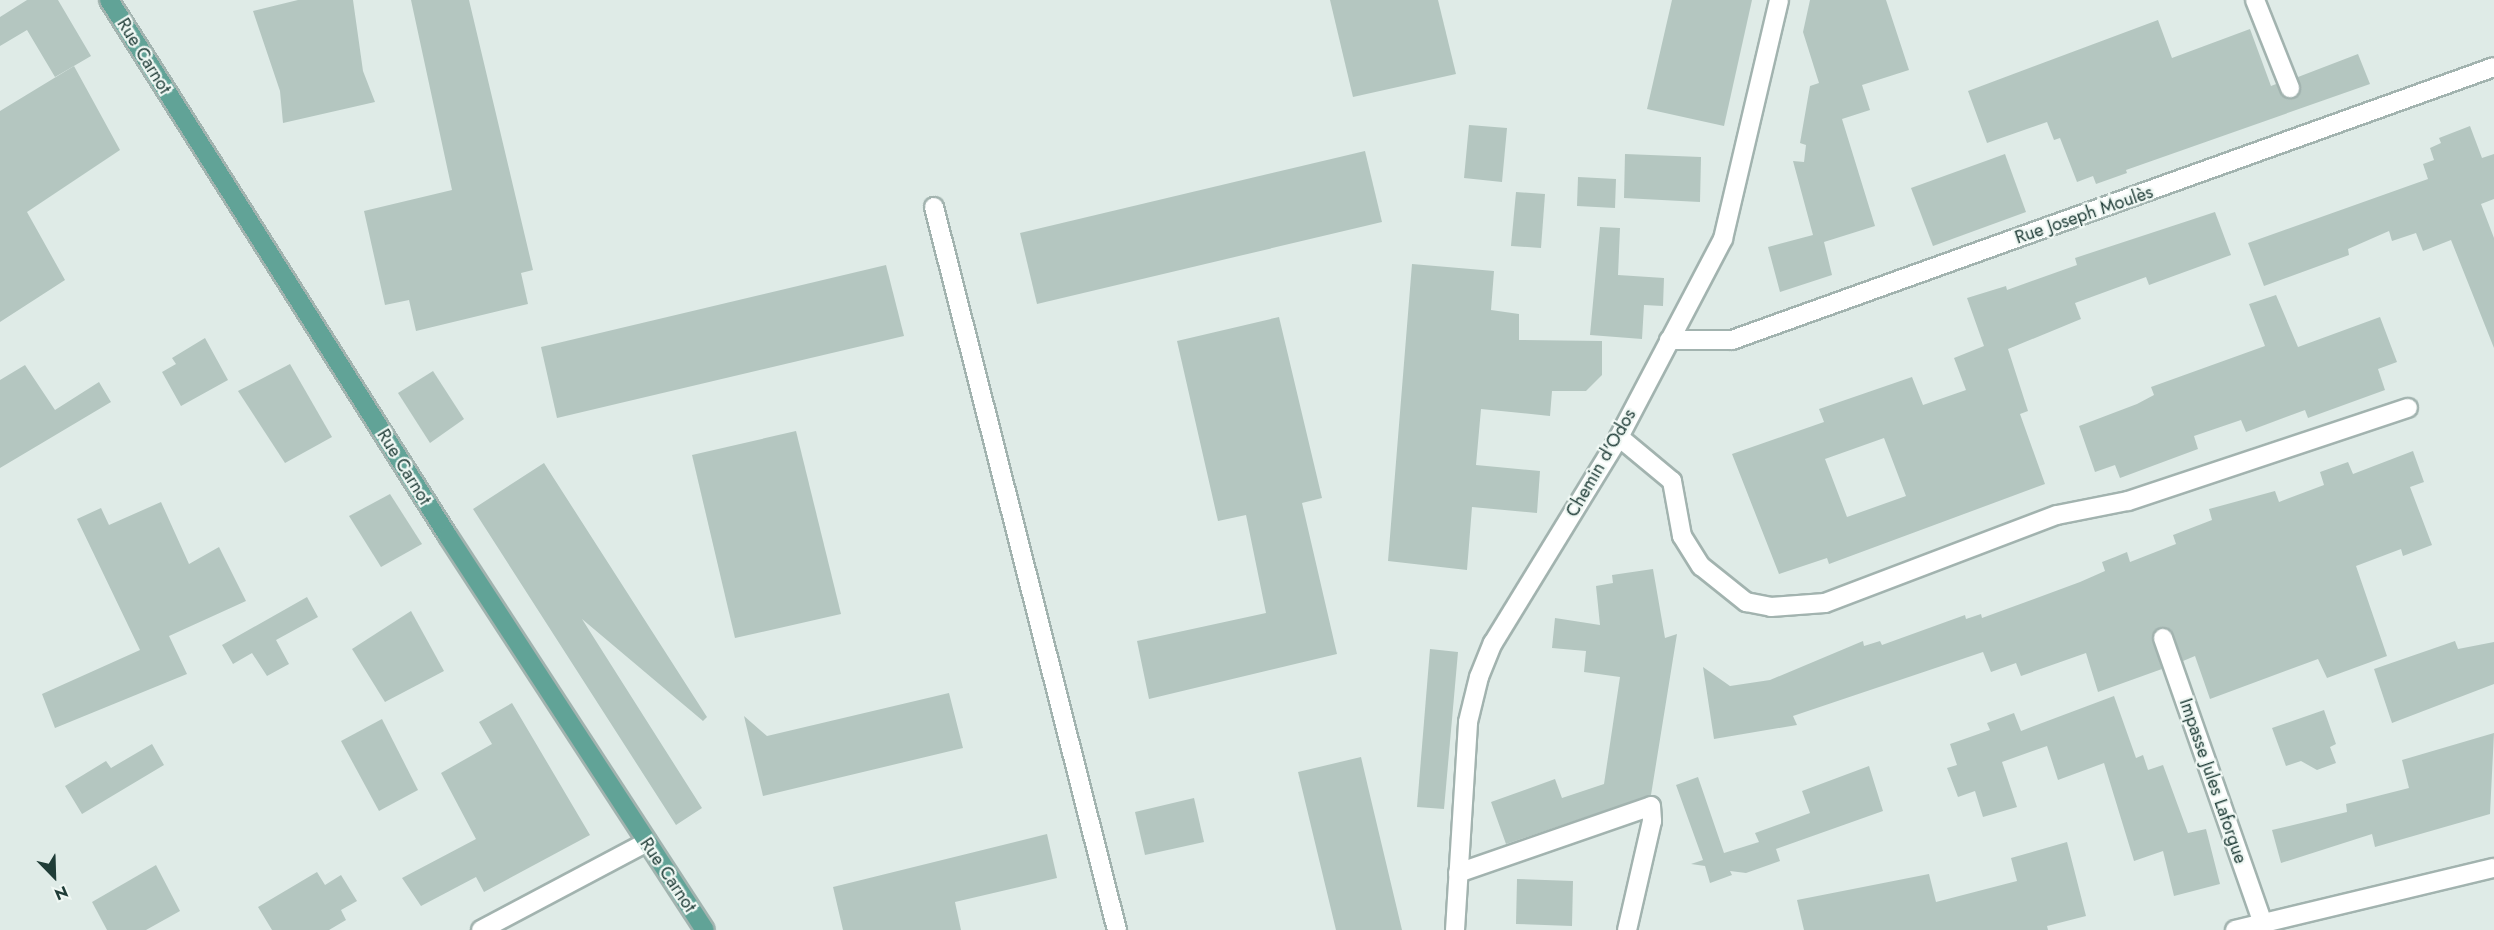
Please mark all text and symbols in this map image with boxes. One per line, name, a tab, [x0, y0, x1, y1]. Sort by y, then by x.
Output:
street label: Rue Carnot	[112, 14, 176, 98]
street label: Rue Joseph Moulès	[2012, 181, 2156, 249]
street label: Chemin d'Odos	[1561, 405, 1641, 521]
street label: Rue Carnot	[372, 425, 436, 509]
street label: Impasse Jules Laforgue	[2175, 696, 2251, 866]
street label: Rue Carnot	[635, 834, 701, 916]
north arrow	[24, 846, 84, 906]
text: N	[51, 880, 72, 906]

